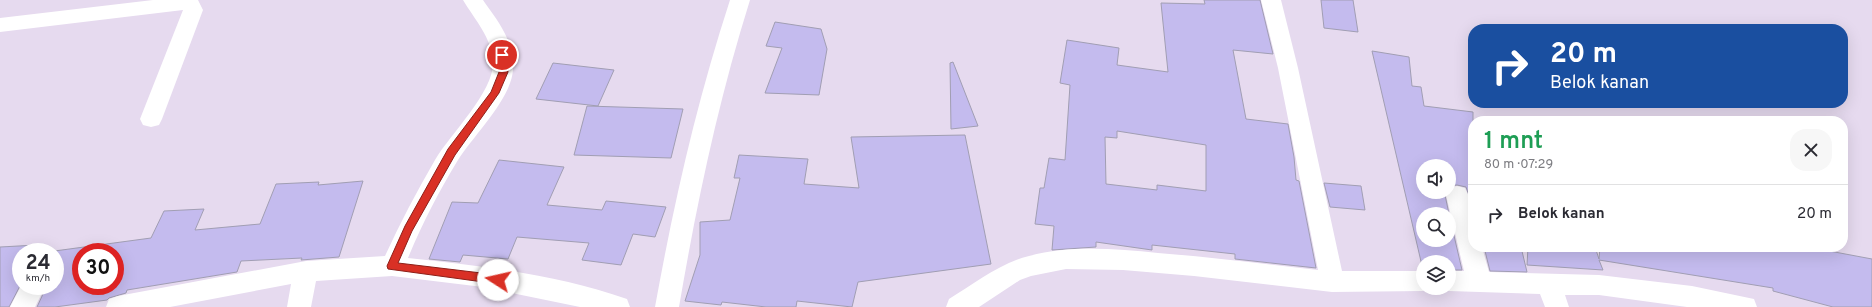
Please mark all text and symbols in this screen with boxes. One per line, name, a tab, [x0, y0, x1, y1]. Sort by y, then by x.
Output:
text: 20 m	[1550, 37, 1617, 73]
pin	[485, 38, 519, 72]
icon: right	[1484, 40, 1536, 92]
icon: arrive	[491, 44, 513, 66]
text: Belok kanan	[1550, 72, 1649, 95]
text: 1 mnt	[1484, 127, 1543, 157]
button: close	[1790, 129, 1832, 171]
text: 80 m · 07:29	[1484, 157, 1553, 173]
map controls	[1416, 159, 1456, 295]
button: sound	[1416, 159, 1456, 199]
icon: right	[1484, 204, 1506, 226]
text: Belok kanan	[1518, 205, 1605, 224]
text: 20 m	[1797, 205, 1832, 224]
button: search	[1416, 207, 1456, 247]
speed limit sign: 30	[72, 243, 124, 295]
text: 24	[25, 251, 51, 277]
button: layers	[1416, 255, 1456, 295]
position arrow	[477, 259, 519, 301]
text: km/h	[26, 272, 50, 285]

